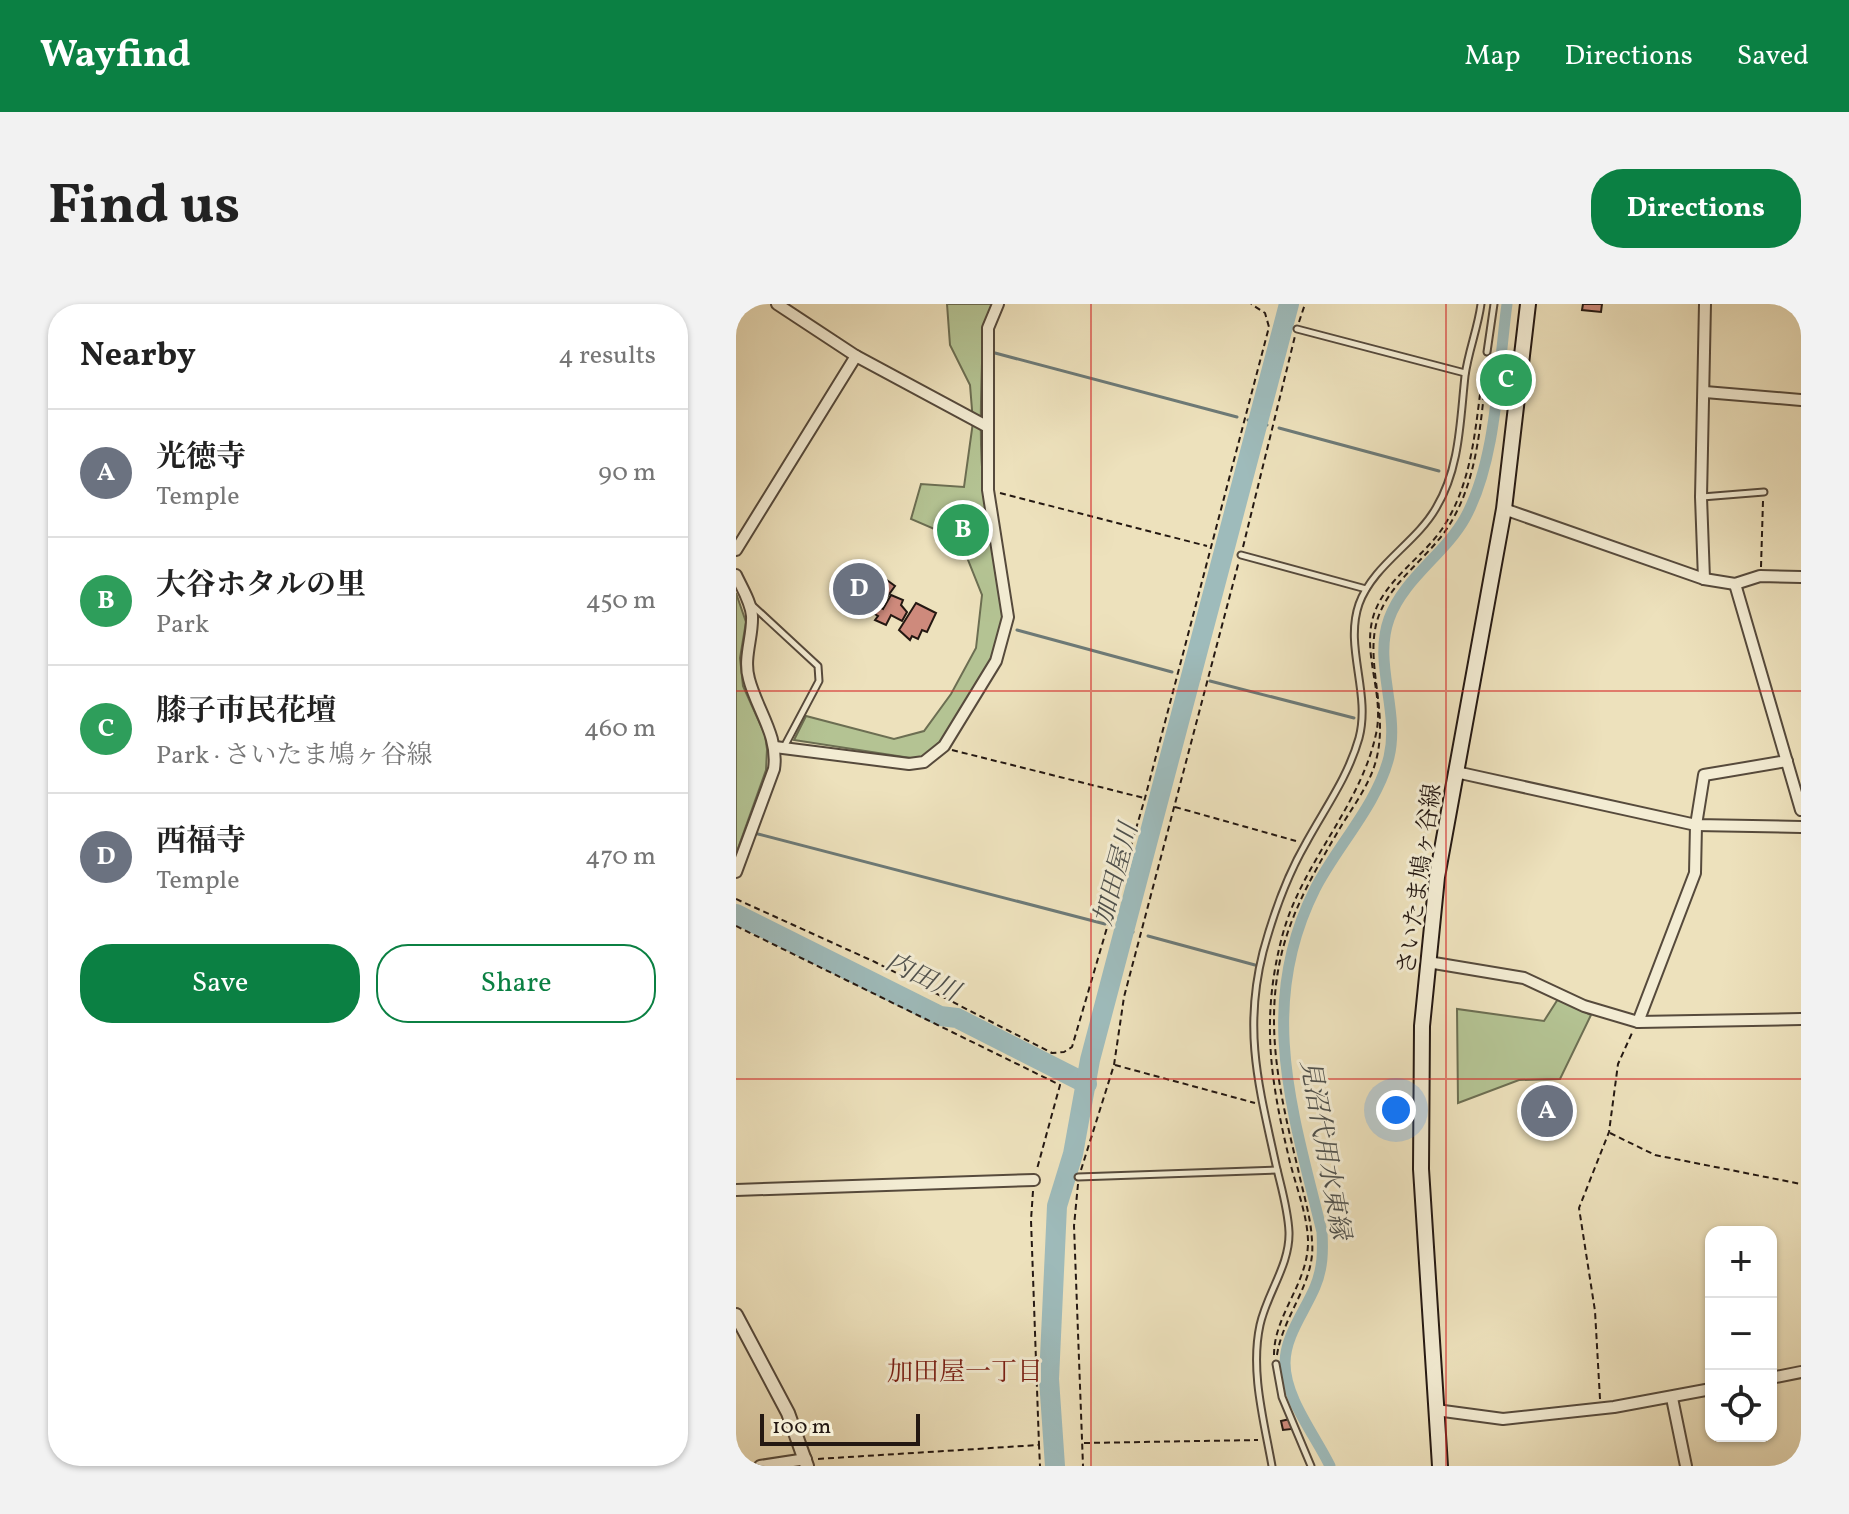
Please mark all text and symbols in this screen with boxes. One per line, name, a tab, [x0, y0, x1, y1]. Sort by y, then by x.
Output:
text: Wayfind	[40, 30, 191, 83]
text: Map	[1465, 37, 1521, 76]
text: Directions	[1565, 37, 1693, 76]
text: Saved	[1737, 37, 1809, 76]
text: Find us	[48, 169, 240, 247]
button: Directions	[1591, 169, 1801, 248]
text: Nearby	[80, 333, 196, 380]
text: 4 results	[558, 338, 656, 374]
pin: C	[1480, 350, 1532, 410]
text: 光徳寺	[156, 437, 246, 479]
text: A	[97, 455, 115, 491]
text: 90 m	[598, 455, 656, 491]
text: Temple	[156, 479, 239, 515]
pin: B	[937, 500, 989, 560]
pin: D	[833, 559, 885, 619]
text: 大谷ホタルの里	[156, 565, 366, 607]
text: B	[97, 583, 115, 619]
text: 450 m	[585, 583, 656, 619]
text: Park	[156, 607, 209, 643]
text: 膝子市民花壇	[156, 691, 336, 733]
text: C	[98, 711, 114, 747]
text: 460 m	[584, 711, 656, 747]
text: Park · さいたま鳩ヶ谷線	[156, 738, 433, 774]
street label: さいたま鳩ヶ谷線	[1391, 782, 1451, 977]
water label: 加田屋川	[1086, 817, 1149, 929]
text: 西福寺	[156, 821, 246, 863]
text: D	[96, 839, 116, 875]
text: 470 m	[585, 839, 656, 875]
text: Temple	[156, 863, 239, 899]
button: Save	[80, 944, 360, 1023]
button: Share	[376, 944, 656, 1023]
water label: 内田川	[879, 945, 968, 1012]
water label: 見沼代用水東縁	[1291, 1057, 1358, 1245]
pin: A	[1521, 1081, 1573, 1141]
your location	[1376, 1090, 1416, 1130]
map controls	[1705, 1226, 1777, 1442]
button: +	[1705, 1226, 1777, 1298]
button: −	[1705, 1298, 1777, 1370]
district label: 加田屋一丁目	[887, 1355, 1043, 1391]
button: locate	[1705, 1370, 1777, 1442]
scale bar	[760, 1410, 920, 1446]
text: 100 m	[772, 1412, 831, 1443]

